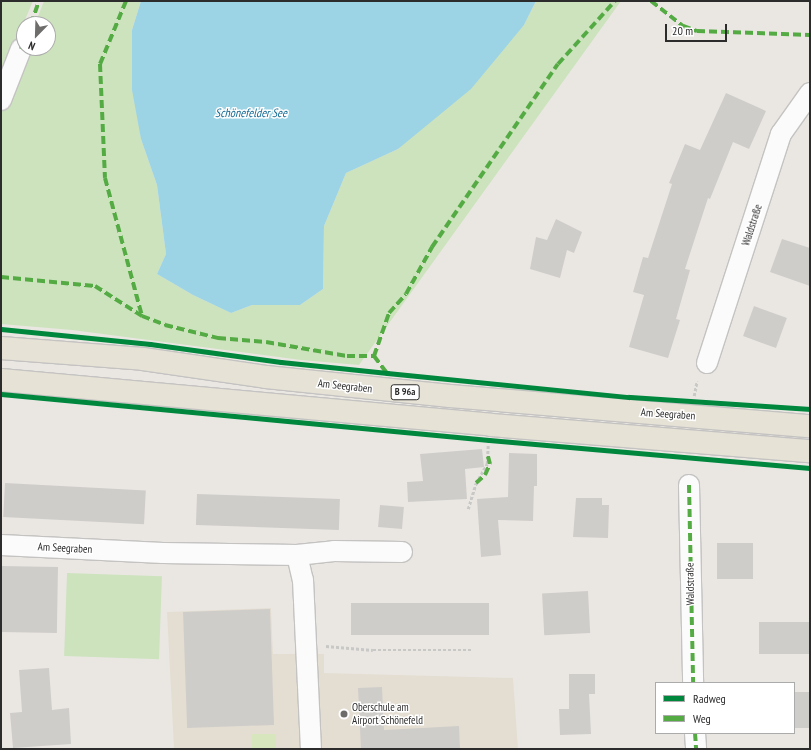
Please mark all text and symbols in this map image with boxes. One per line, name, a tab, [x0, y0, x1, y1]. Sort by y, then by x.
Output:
north arrow	[16, 16, 56, 56]
scale bar	[667, 16, 729, 42]
text: 20 m	[672, 23, 693, 38]
text: N	[26, 39, 37, 54]
water label: Schönefelder See	[215, 106, 287, 120]
street label: Waldstraße	[739, 203, 765, 247]
street label: Am Seegraben	[317, 377, 373, 395]
road number: B 96a	[390, 384, 420, 400]
street label: Am Seegraben	[640, 406, 696, 422]
street label: Am Seegraben	[37, 540, 93, 556]
street label: Waldstraße	[683, 562, 697, 606]
legend	[655, 682, 795, 734]
text: Radweg	[693, 691, 726, 706]
place label: Oberschule am Airport Schönefeld	[352, 701, 423, 727]
marker: Oberschule am Airport Schönefeld	[339, 709, 349, 719]
text: Weg	[693, 711, 711, 726]

